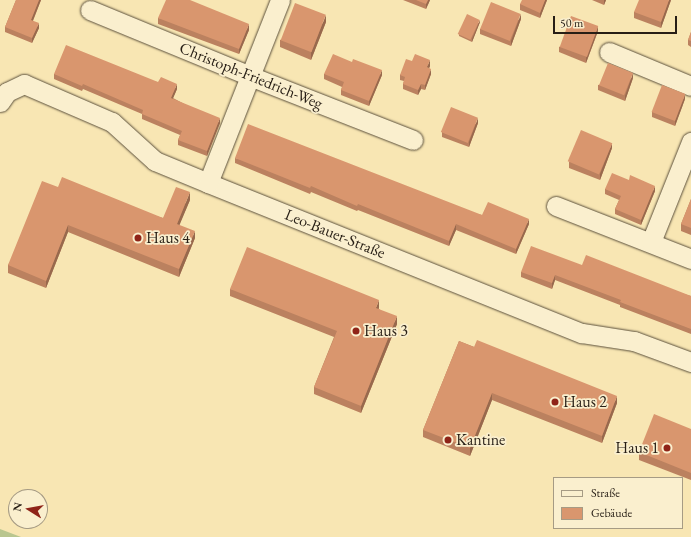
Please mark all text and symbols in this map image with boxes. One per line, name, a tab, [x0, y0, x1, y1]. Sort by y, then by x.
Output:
scale bar	[555, 8, 679, 34]
text: 50 m	[560, 15, 583, 31]
street label: Christoph-Friedrich-Weg	[177, 38, 325, 114]
street label: Leo-Bauer-Straße	[282, 205, 388, 263]
place label: Haus 4	[146, 228, 190, 248]
marker: Haus 4	[133, 233, 143, 243]
place label: Haus 3	[364, 321, 408, 341]
marker: Haus 3	[351, 326, 361, 336]
place label: Haus 2	[563, 392, 607, 412]
marker: Haus 2	[550, 397, 560, 407]
place label: Kantine	[456, 430, 505, 450]
marker: Kantine	[443, 435, 453, 445]
place label: Haus 1	[615, 438, 659, 458]
marker: Haus 1	[662, 443, 672, 453]
legend	[553, 477, 683, 529]
text: Straße	[591, 485, 620, 501]
north arrow	[8, 489, 48, 529]
text: N	[9, 501, 25, 513]
text: Gebäude	[591, 505, 632, 521]

